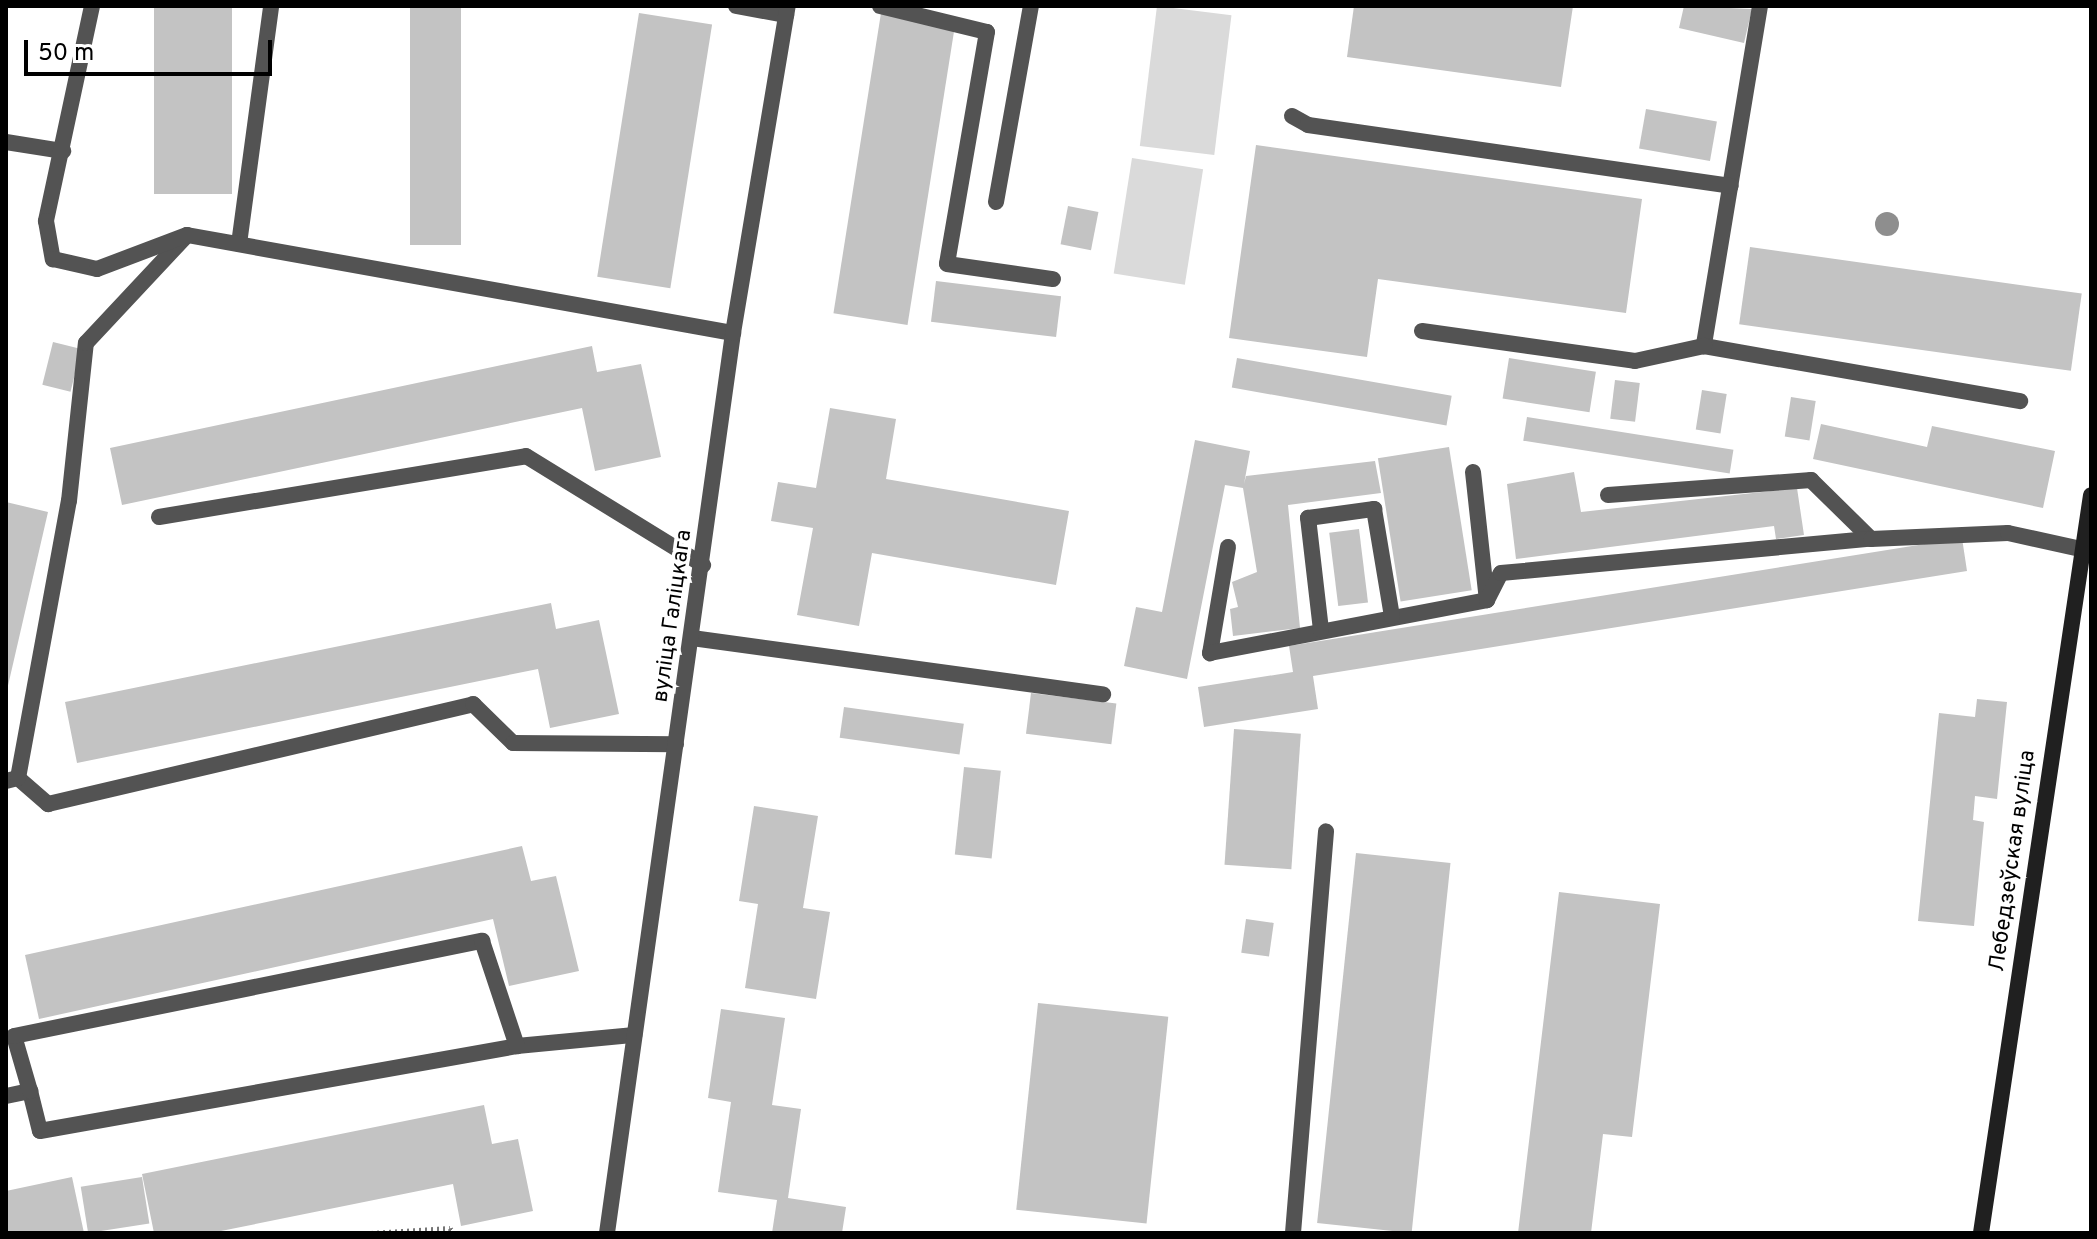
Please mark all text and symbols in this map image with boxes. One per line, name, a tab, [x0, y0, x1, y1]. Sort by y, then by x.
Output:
scale bar	[28, 24, 276, 74]
text: 50 m	[38, 39, 94, 69]
street label: вуліца Галіцкага	[648, 528, 698, 704]
street label: Лебедзеўская вуліца	[1984, 748, 2042, 974]

